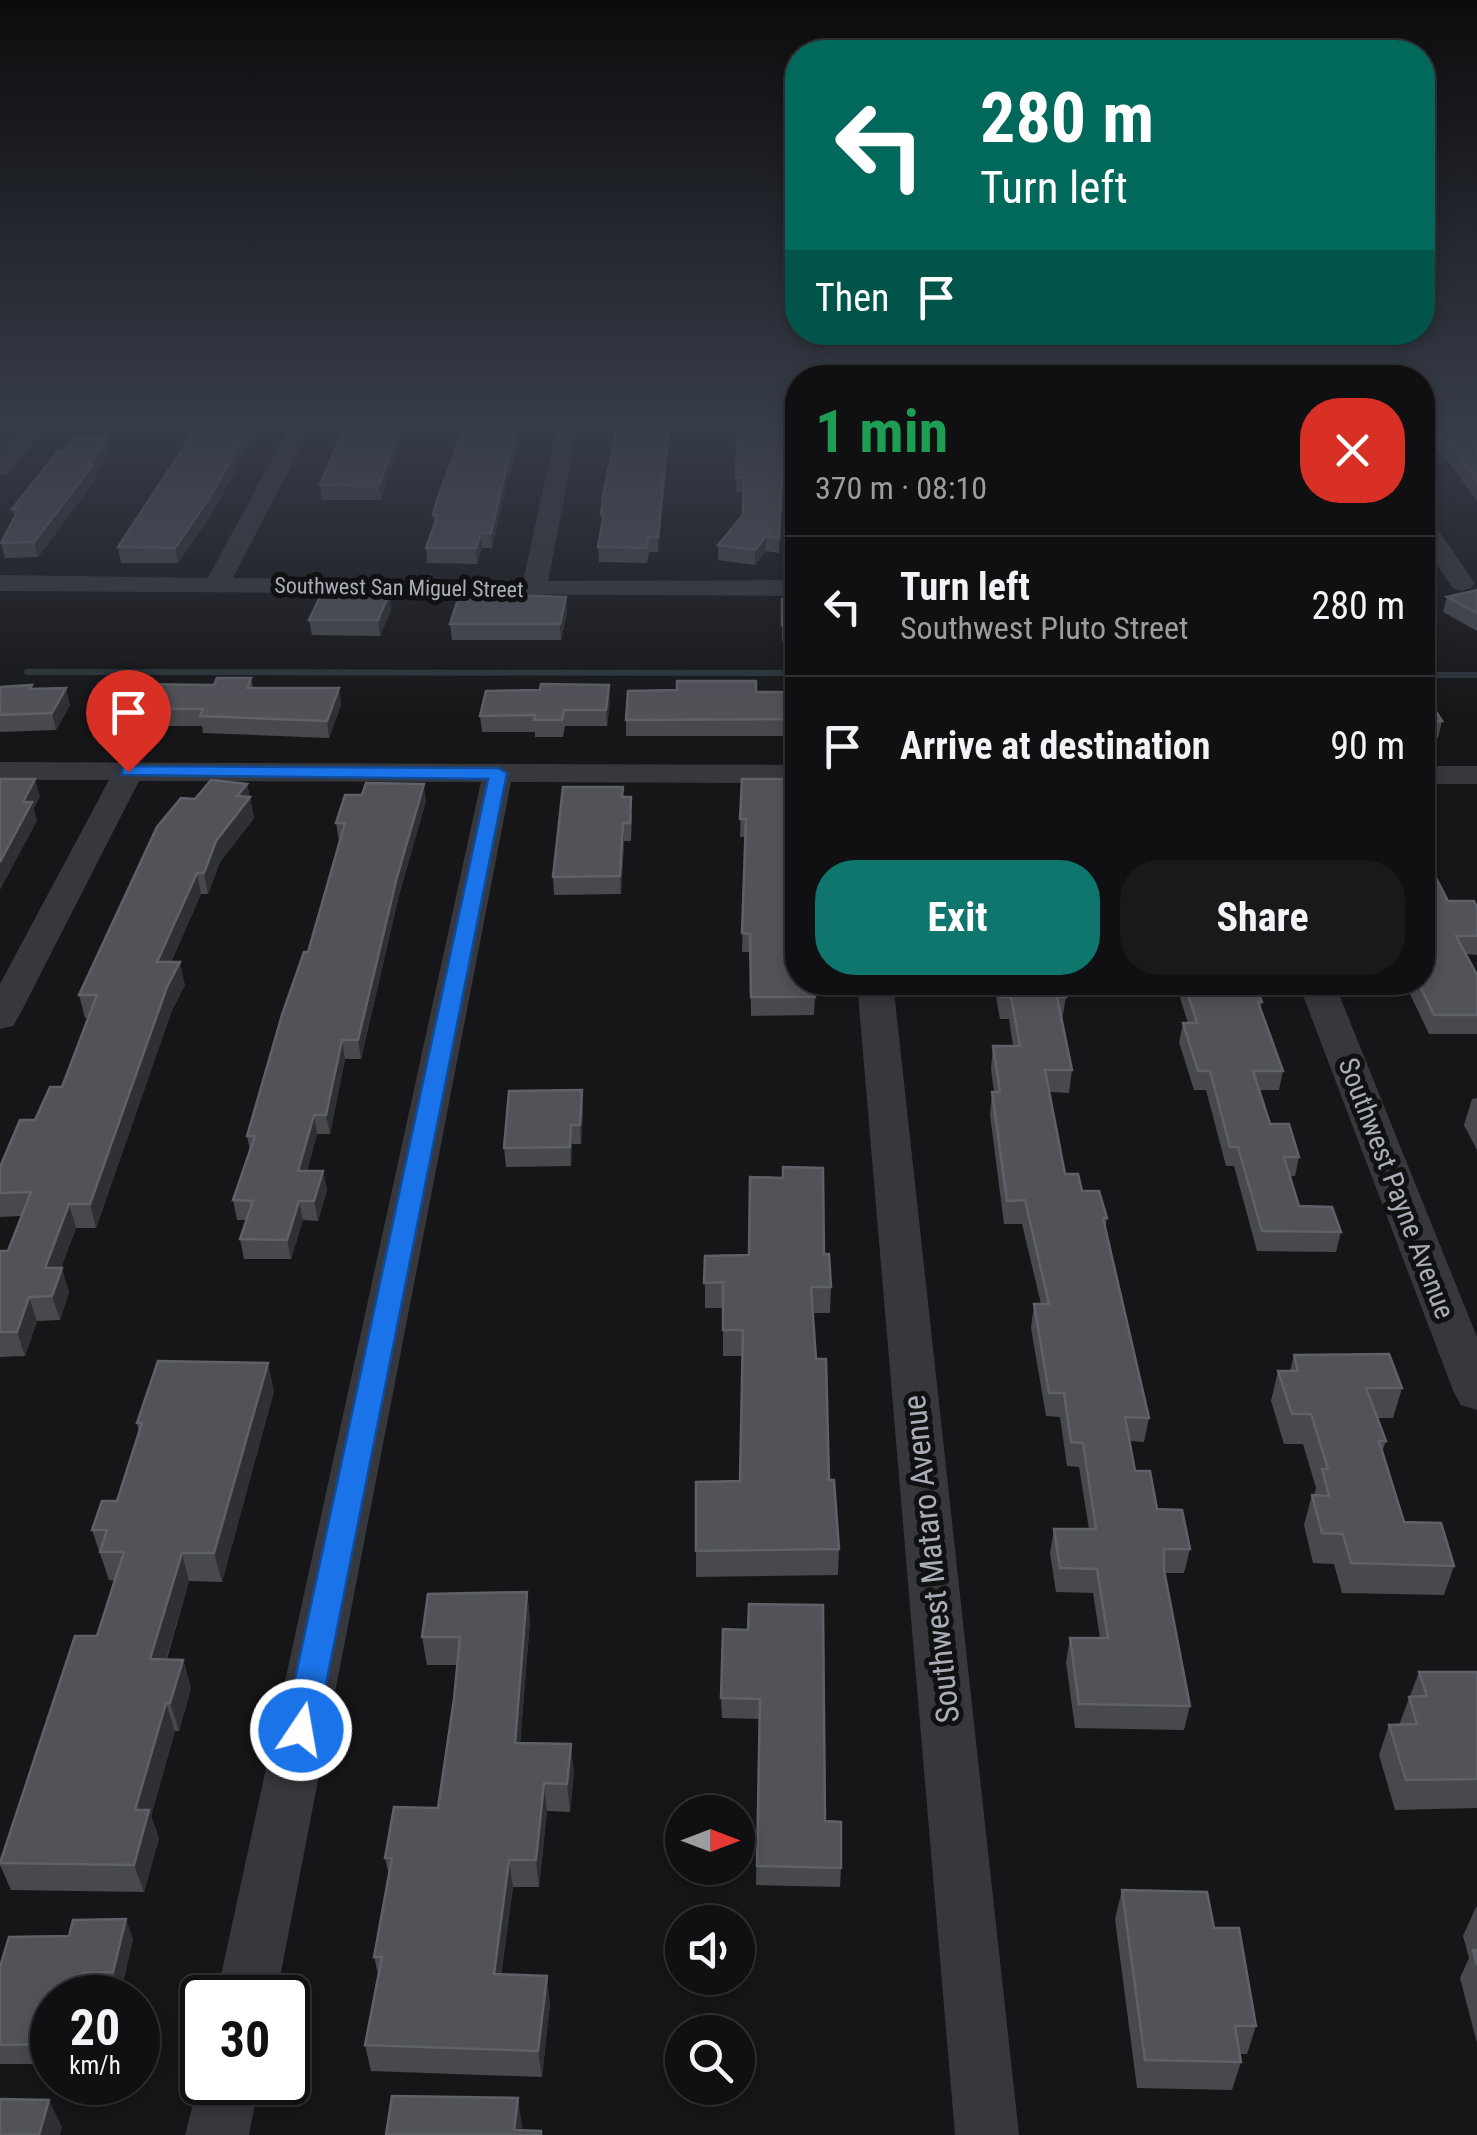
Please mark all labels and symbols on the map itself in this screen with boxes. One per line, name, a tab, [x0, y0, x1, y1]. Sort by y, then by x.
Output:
street label: Southwest San Miguel Street	[274, 573, 524, 602]
pin	[86, 670, 171, 773]
street label: Southwest Payne Avenue	[1332, 1053, 1462, 1323]
street label: Southwest Mataro Avenue	[895, 1393, 967, 1725]
position arrow	[249, 1678, 353, 1782]
north arrow	[665, 1795, 755, 1885]
speed limit sign: 30	[180, 1975, 310, 2105]

